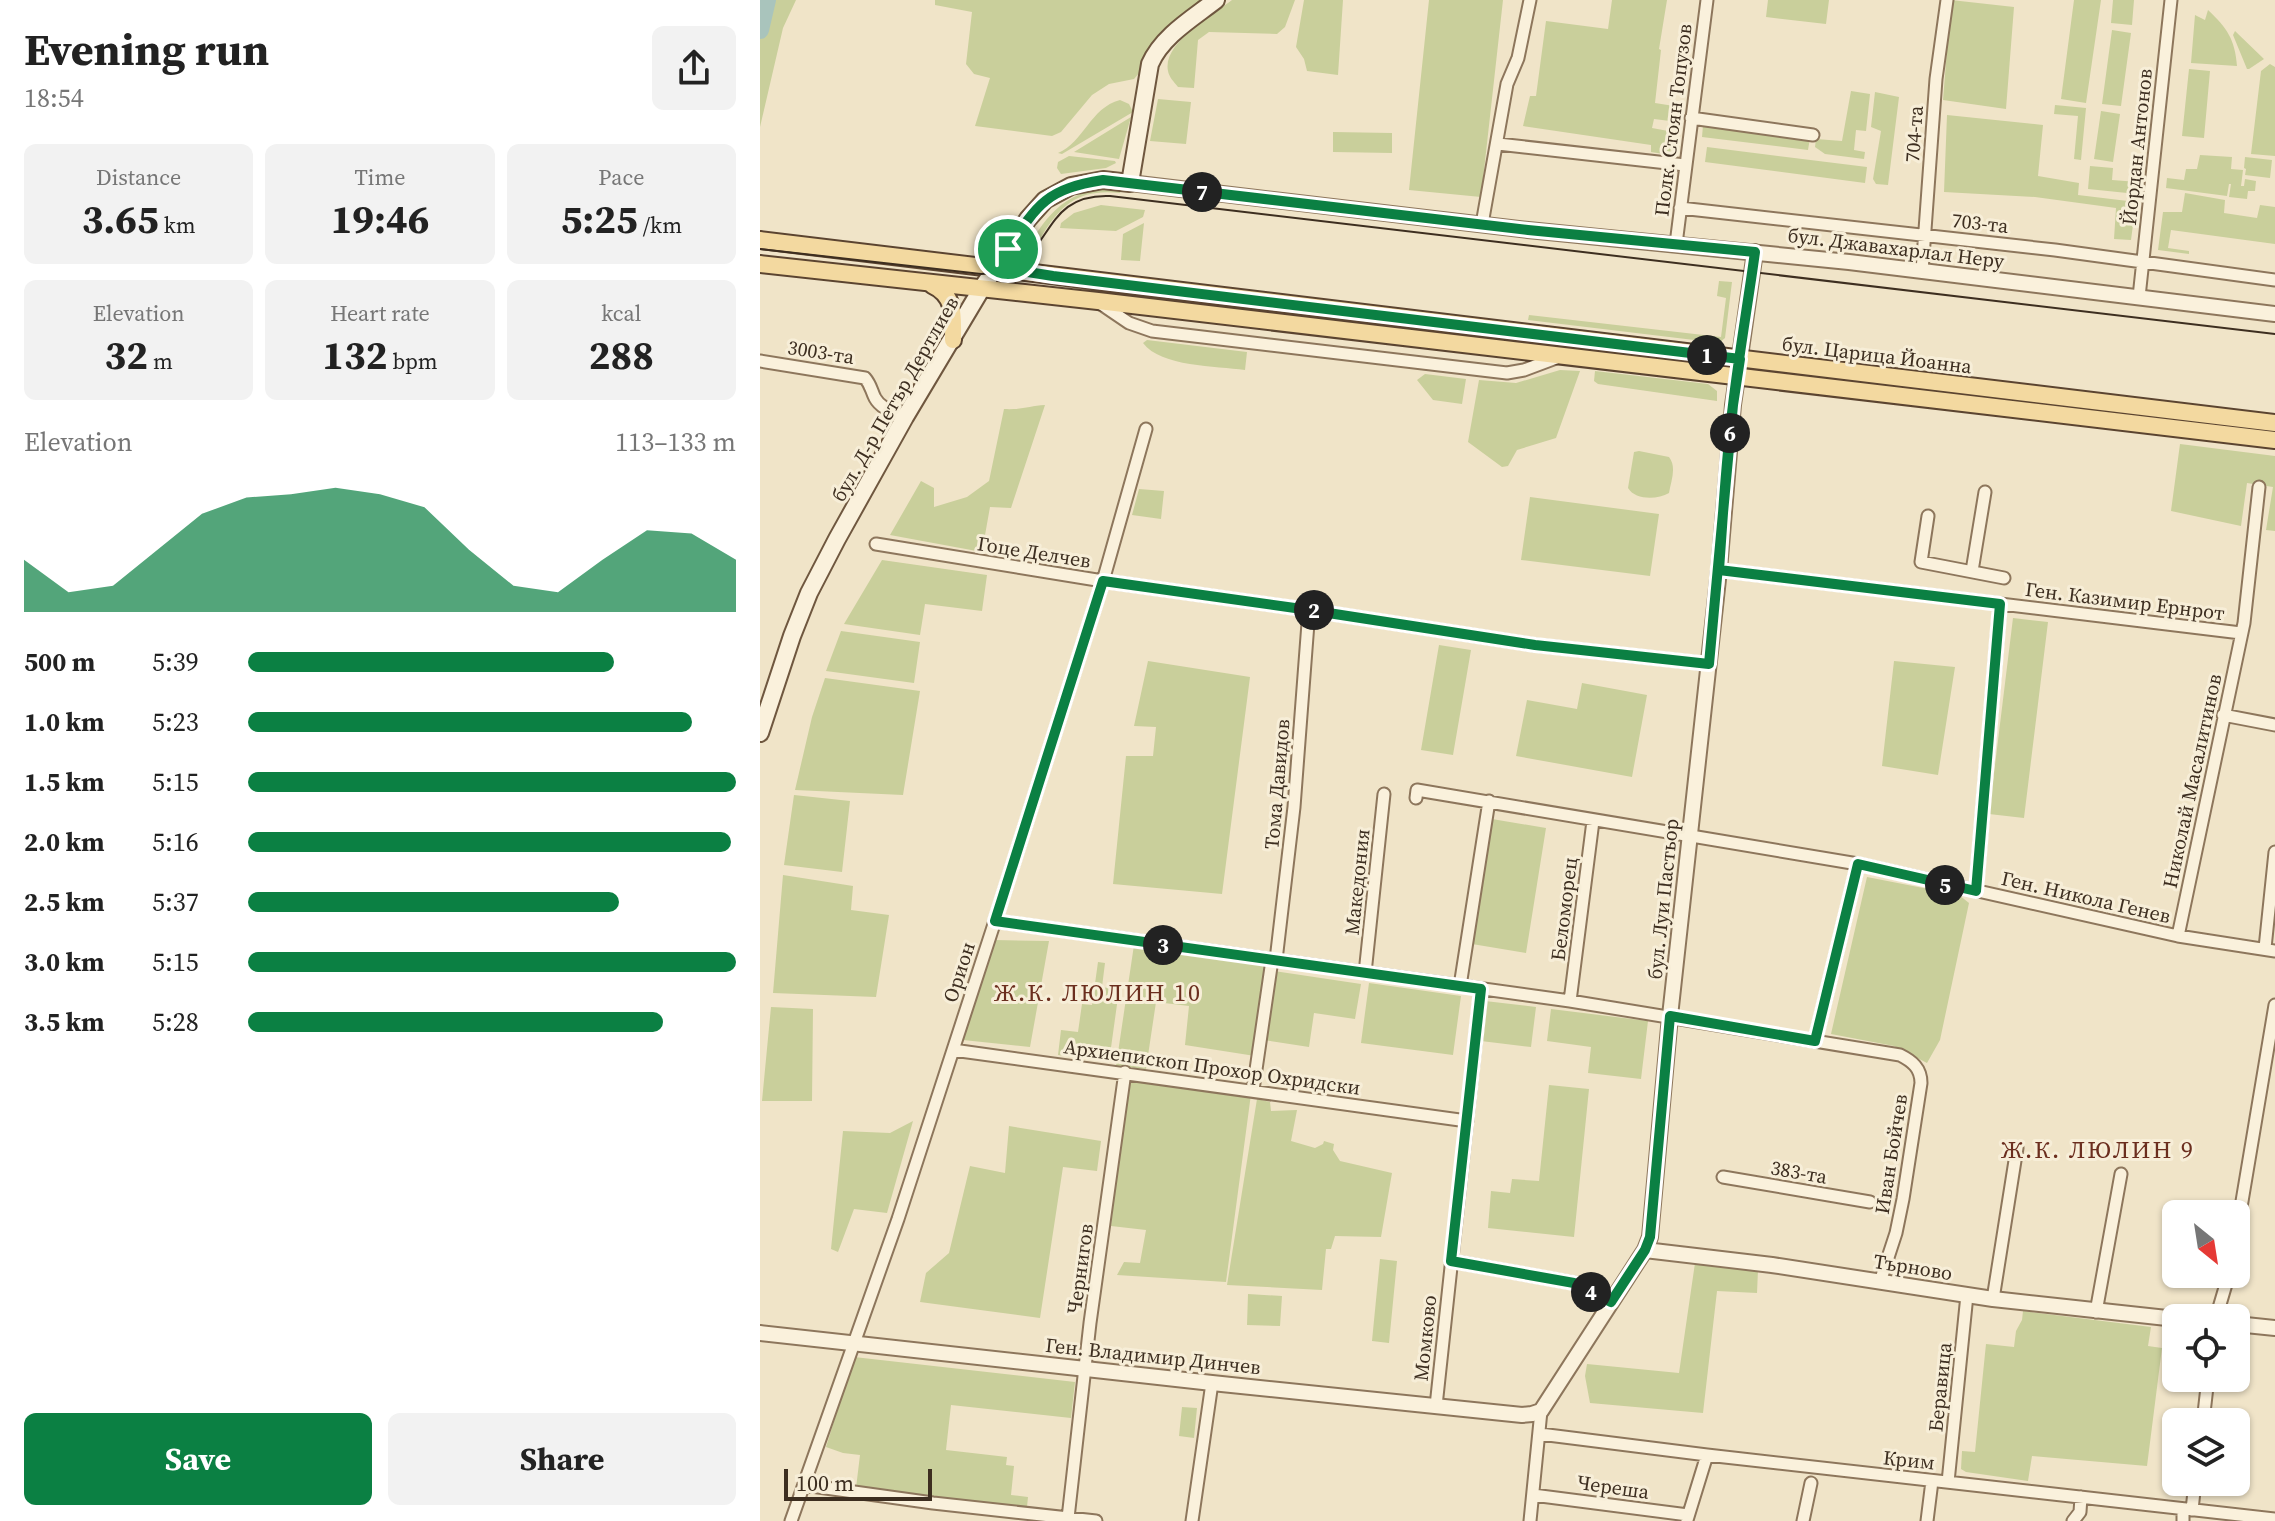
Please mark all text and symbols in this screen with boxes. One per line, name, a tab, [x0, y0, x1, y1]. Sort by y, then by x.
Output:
text: Evening run	[24, 19, 269, 80]
street label: Полк. Стоян Топузов	[1647, 22, 1699, 218]
button: share	[652, 26, 736, 110]
street label: Йордан Антонов	[2115, 67, 2159, 227]
text: 18:54	[24, 80, 84, 116]
street label: 704-та	[1898, 104, 1930, 163]
text: Distance	[96, 162, 181, 192]
text: Time	[355, 162, 405, 192]
text: Pace	[598, 162, 644, 192]
pin: 7	[1182, 172, 1222, 212]
text: 7	[1196, 177, 1208, 207]
text: 3.65	[82, 192, 159, 246]
text: 19:46	[331, 192, 429, 246]
text: 5:25	[561, 192, 638, 246]
street label: 703-та	[1950, 206, 2011, 240]
text: km	[159, 210, 196, 240]
text: /km	[638, 210, 682, 240]
pin	[974, 215, 1042, 283]
street label: бул. Джавахарлал Неру	[1786, 221, 2007, 275]
icon: arrive	[986, 227, 1030, 271]
street label: бул. Д-р Петър Дертлиев	[825, 291, 965, 507]
text: Elevation	[93, 298, 185, 328]
text: Heart rate	[330, 298, 430, 328]
text: kcal	[601, 298, 641, 328]
text: 32	[105, 328, 148, 382]
text: 132	[322, 328, 387, 382]
text: 288	[589, 328, 654, 382]
street label: бул. Царица Йоанна	[1781, 329, 1974, 381]
street label: 3003-та	[786, 333, 857, 371]
pin: 1	[1687, 335, 1727, 375]
text: 1	[1701, 340, 1713, 370]
text: m	[148, 346, 173, 376]
text: bpm	[387, 346, 438, 376]
pin: 6	[1710, 413, 1750, 453]
text: 6	[1724, 418, 1736, 448]
text: Elevation	[24, 424, 133, 460]
text: 113–133 m	[615, 424, 736, 460]
street label: Гоце Делчев	[975, 529, 1093, 575]
street label: Ген. Казимир Ернрот	[2024, 575, 2227, 627]
pin: 2	[1294, 590, 1334, 630]
text: 2	[1308, 595, 1320, 625]
text: 500 m	[24, 644, 95, 680]
text: 5:39	[152, 644, 199, 680]
street label: Николай Масалитинов	[2156, 671, 2228, 891]
text: 1.0 km	[24, 704, 105, 740]
text: 5:23	[152, 704, 199, 740]
street label: Тома Давидов	[1257, 718, 1297, 850]
text: 1.5 km	[24, 764, 105, 800]
text: 5:15	[152, 764, 199, 800]
street label: бул. Луи Пастьор	[1641, 817, 1685, 981]
text: 2.0 km	[24, 824, 105, 860]
text: 5:16	[152, 824, 199, 860]
street label: Македония	[1337, 827, 1377, 937]
street label: Беломорец	[1544, 856, 1584, 962]
street label: Ген. Никола Генев	[1999, 864, 2173, 930]
pin: 5	[1925, 865, 1965, 905]
text: 5	[1939, 870, 1951, 900]
text: 2.5 km	[24, 884, 105, 920]
text: 5:37	[152, 884, 199, 920]
pin: 3	[1143, 925, 1183, 965]
text: 3	[1157, 930, 1169, 960]
street label: Орион	[936, 938, 982, 1006]
text: 3.0 km	[24, 944, 105, 980]
text: 5:15	[152, 944, 199, 980]
district label: Ж.К. ЛЮЛИН 10	[994, 976, 1202, 1009]
text: 3.5 km	[24, 1004, 105, 1040]
text: 5:28	[152, 1004, 199, 1040]
street label: Архиепископ Прохор Охридски	[1062, 1032, 1362, 1102]
street label: Иван Бойчев	[1868, 1092, 1914, 1216]
district label: Ж.К. ЛЮЛИН 9	[2001, 1133, 2195, 1166]
street label: 383-та	[1769, 1153, 1830, 1191]
north arrow	[2162, 1200, 2250, 1288]
map controls	[2162, 1200, 2250, 1496]
street label: Чернигов	[1060, 1222, 1100, 1316]
street label: Търново	[1872, 1247, 1954, 1287]
pin: 4	[1571, 1272, 1611, 1312]
text: 4	[1585, 1277, 1597, 1307]
street label: Момково	[1407, 1294, 1443, 1382]
button: locate	[2162, 1304, 2250, 1392]
street label: Ген. Владимир Динчев	[1044, 1331, 1262, 1381]
street label: Беравица	[1921, 1340, 1959, 1433]
button: layers	[2162, 1408, 2250, 1496]
button: Save	[24, 1413, 372, 1505]
button: Share	[388, 1413, 736, 1505]
street label: Крим	[1882, 1443, 1936, 1477]
scale bar	[784, 1465, 932, 1501]
text: 100 m	[796, 1468, 854, 1498]
street label: Череша	[1575, 1468, 1652, 1506]

